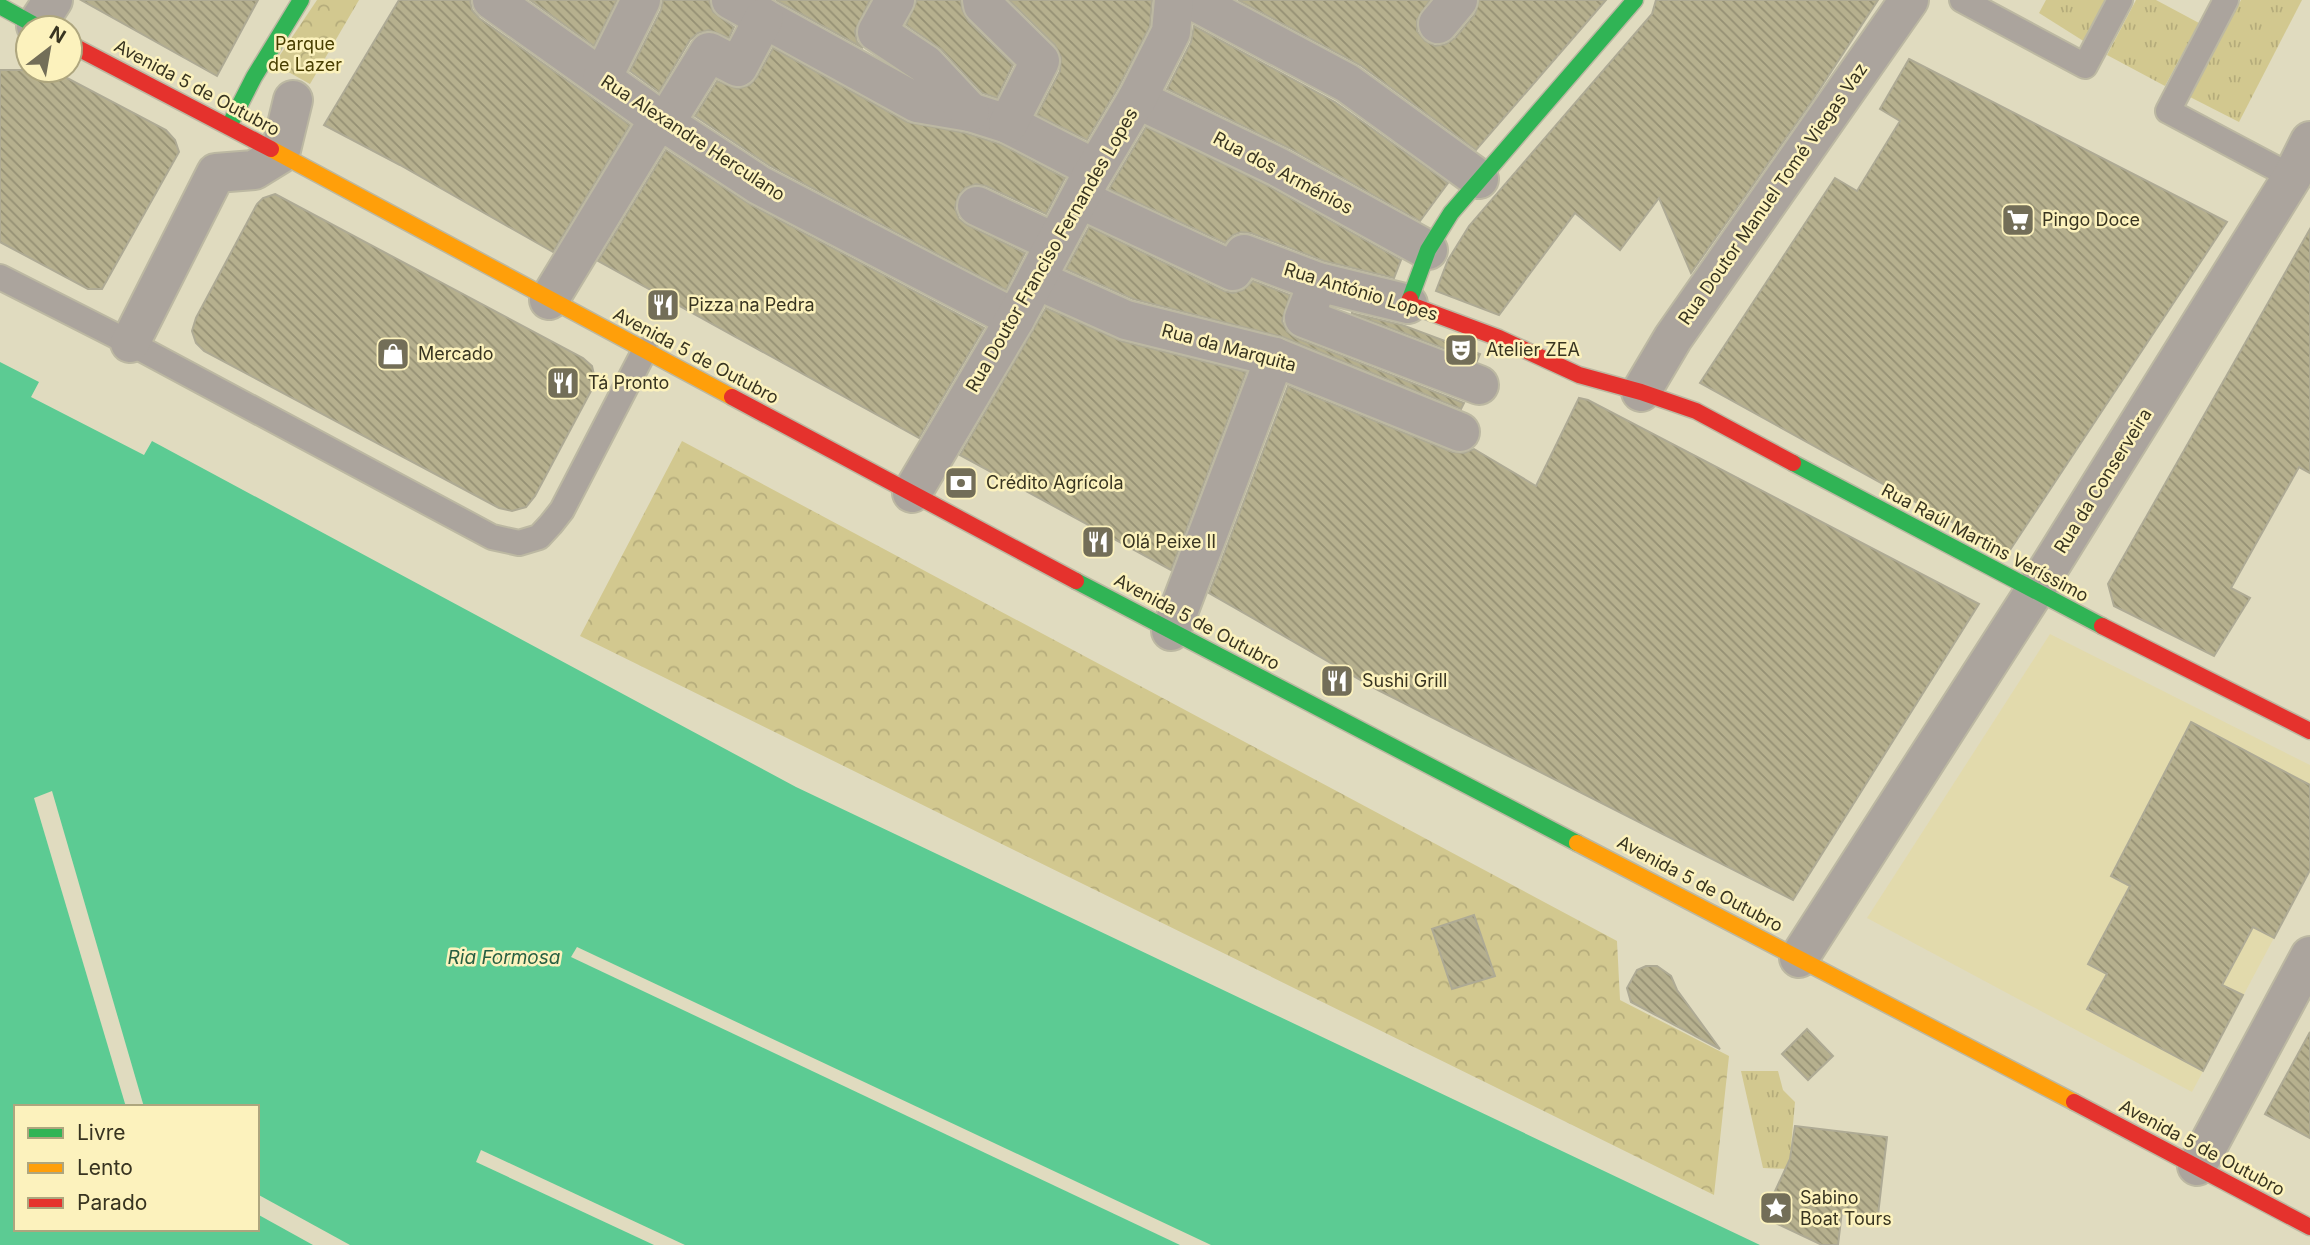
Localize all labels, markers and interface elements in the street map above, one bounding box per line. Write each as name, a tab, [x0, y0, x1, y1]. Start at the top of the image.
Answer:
north arrow	[14, 14, 84, 84]
text: N	[45, 21, 70, 48]
park label: Parque de Lazer	[268, 33, 342, 75]
street label: Avenida 5 de Outubro	[111, 35, 284, 140]
street label: Rua Doutor Manuel Tomé Viegas Vaz	[1674, 59, 1871, 329]
street label: Rua Alexandre Herculano	[597, 70, 789, 205]
street label: Rua Doutor Franciso Fernandes Lopes	[961, 104, 1142, 396]
street label: Rua dos Arménios	[1210, 127, 1357, 218]
supermarket icon: Pingo Doce	[1999, 201, 2037, 239]
place label: Pingo Doce	[2042, 209, 2140, 230]
street label: Rua António Lopes	[1282, 258, 1441, 325]
restaurant icon: Pizza na Pedra	[644, 286, 682, 324]
place label: Pizza na Pedra	[688, 294, 815, 315]
street label: Avenida 5 de Outubro	[610, 303, 783, 408]
street label: Rua da Marquita	[1159, 319, 1299, 376]
theatre icon: Atelier ZEA	[1442, 331, 1480, 369]
shop icon: Mercado	[374, 335, 412, 373]
place label: Atelier ZEA	[1486, 339, 1580, 360]
place label: Mercado	[418, 343, 494, 364]
restaurant icon: Tá Pronto	[544, 364, 582, 402]
place label: Tá Pronto	[588, 372, 669, 393]
street label: Rua da Conserveira	[2049, 404, 2156, 557]
bank icon: Crédito Agrícola	[942, 464, 980, 502]
place label: Crédito Agrícola	[986, 472, 1124, 493]
street label: Rua Raúl Martins Veríssimo	[1878, 479, 2092, 606]
restaurant icon: Olá Peixe II	[1079, 523, 1117, 561]
place label: Olá Peixe II	[1122, 531, 1216, 552]
street label: Avenida 5 de Outubro	[1111, 569, 1284, 674]
restaurant icon: Sushi Grill	[1318, 662, 1356, 700]
place label: Sushi Grill	[1362, 670, 1447, 691]
street label: Avenida 5 de Outubro	[1614, 831, 1787, 936]
water label: Ria Formosa	[448, 946, 561, 969]
street label: Avenida 5 de Outubro	[2116, 1095, 2289, 1200]
legend	[14, 1105, 259, 1231]
text: Livre	[77, 1120, 126, 1145]
text: Lento	[77, 1155, 133, 1180]
place label: Sabino Boat Tours	[1800, 1187, 1892, 1229]
place icon: Sabino Boat Tours	[1757, 1189, 1795, 1227]
text: Parado	[77, 1190, 147, 1215]

